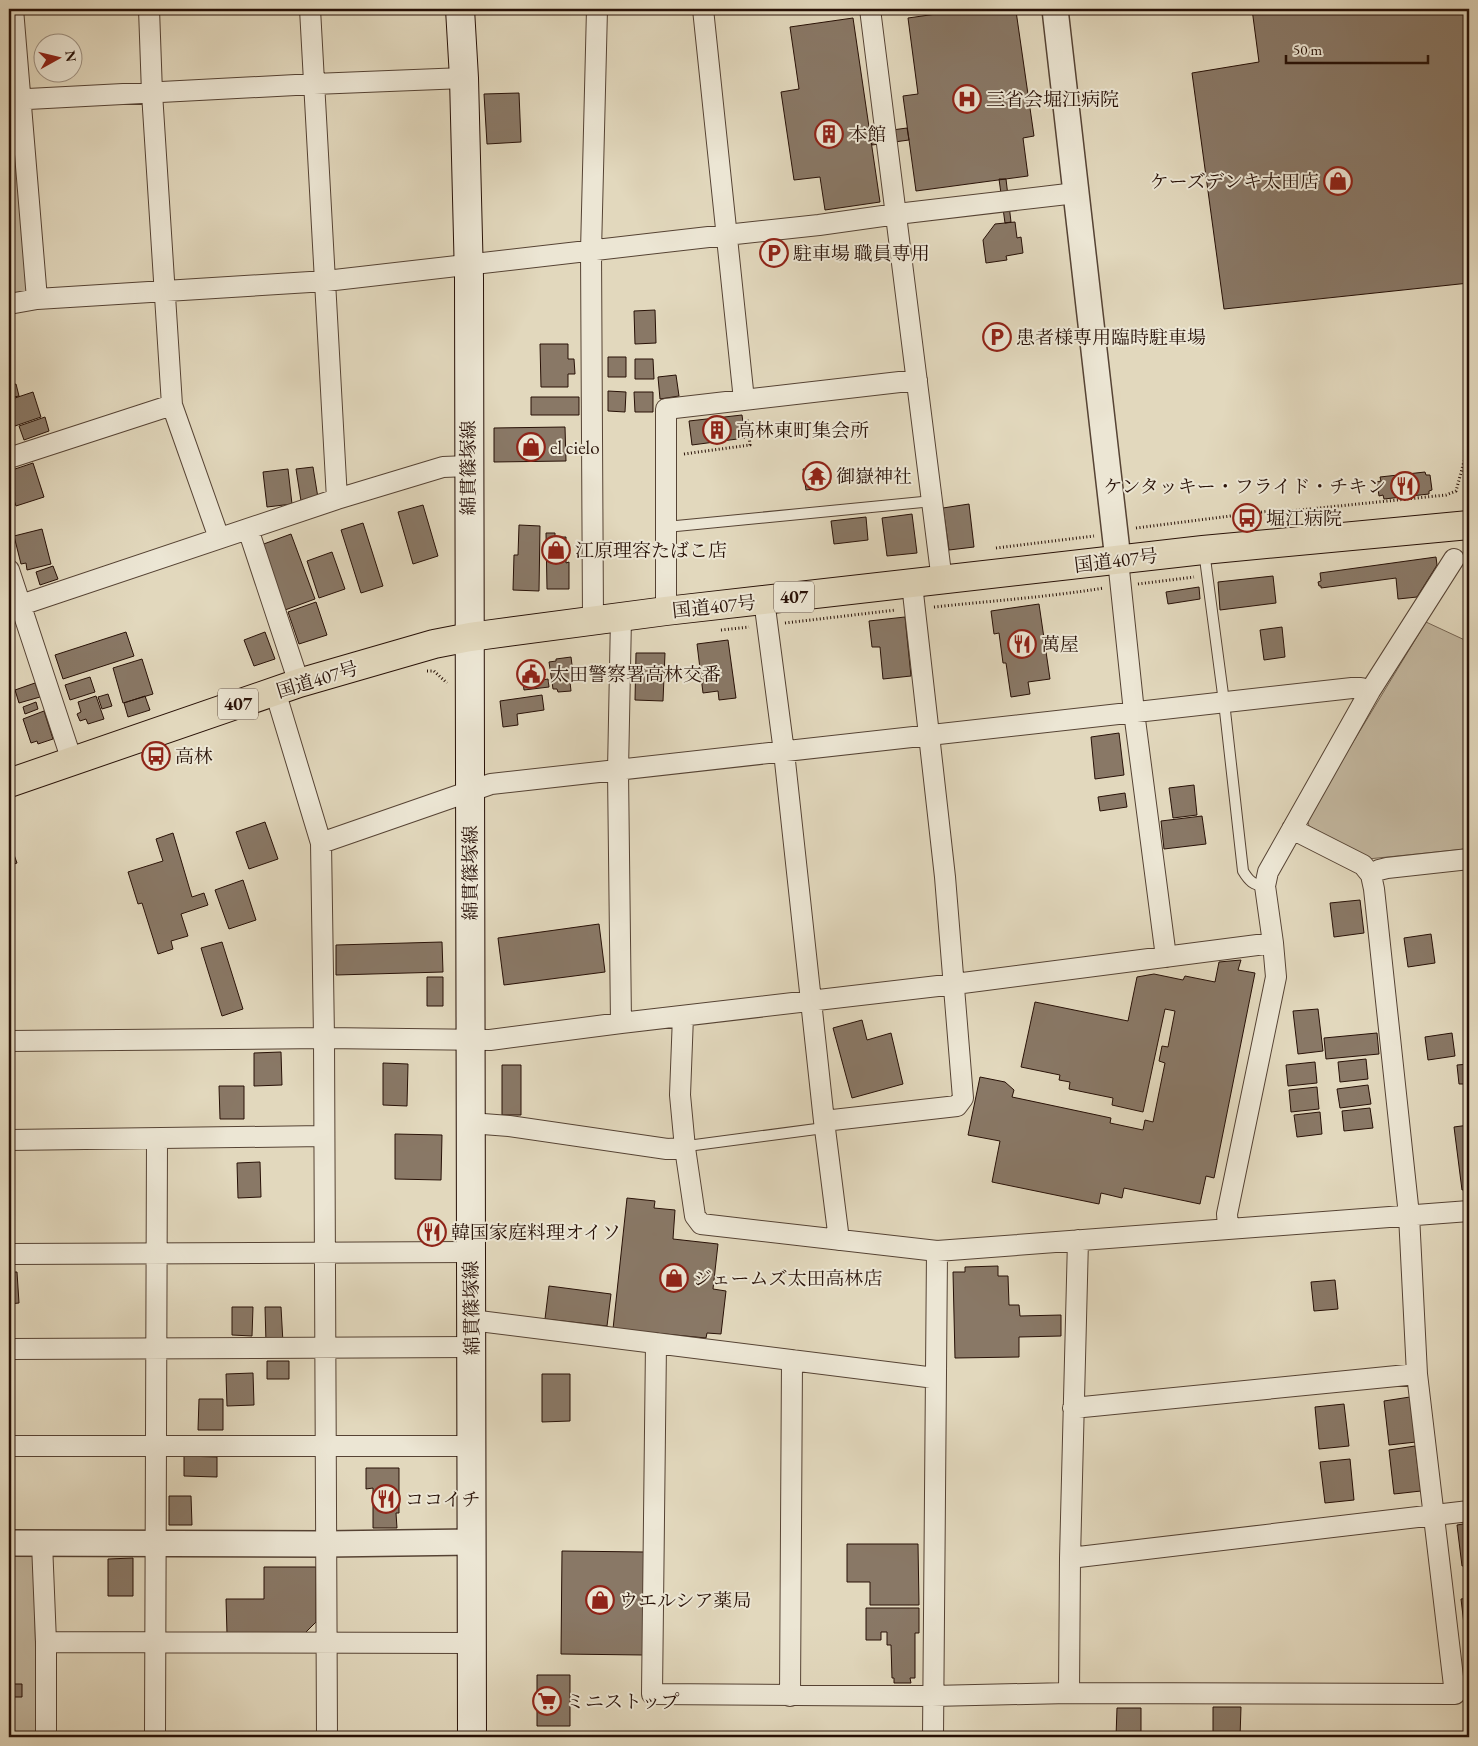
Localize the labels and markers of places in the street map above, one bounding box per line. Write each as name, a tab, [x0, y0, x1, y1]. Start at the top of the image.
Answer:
hospital icon: 三省会堀江病院	[952, 84, 982, 114]
place label: 三省会堀江病院	[986, 87, 1119, 112]
building icon: 本館	[814, 119, 844, 149]
place label: 本館	[848, 122, 886, 147]
shop icon: ケーズデンキ太田店	[1323, 166, 1353, 196]
place label: ケーズデンキ太田店	[1150, 169, 1319, 194]
parking icon: 駐車場 職員専用	[759, 238, 789, 268]
place label: 駐車場 職員専用	[793, 241, 930, 266]
parking icon: 患者様専用臨時駐車場	[982, 322, 1012, 352]
place label: 患者様専用臨時駐車場	[1016, 325, 1206, 350]
building icon: 高林東町集会所	[702, 415, 732, 445]
place label: 高林東町集会所	[736, 418, 869, 443]
shop icon: el cielo	[516, 432, 546, 462]
place label: el cielo	[550, 435, 600, 460]
temple icon: 御嶽神社	[802, 461, 832, 491]
place label: 御嶽神社	[836, 464, 912, 489]
restaurant icon: ケンタッキー・フライド・チキン	[1390, 471, 1420, 501]
place label: ケンタッキー・フライド・チキン	[1103, 474, 1386, 499]
bus stop icon: 堀江病院	[1232, 503, 1262, 533]
place label: 堀江病院	[1266, 506, 1342, 531]
shop icon: 江原理容たばこ店	[541, 535, 571, 565]
place label: 江原理容たばこ店	[575, 538, 727, 563]
restaurant icon: 萬屋	[1007, 629, 1037, 659]
place label: 萬屋	[1041, 632, 1079, 657]
public building icon: 太田警察署高林交番	[516, 659, 546, 689]
place label: 太田警察署高林交番	[550, 662, 721, 687]
bus stop icon: 高林	[141, 741, 171, 771]
place label: 高林	[175, 744, 213, 769]
restaurant icon: 韓国家庭料理オイソ	[417, 1217, 447, 1247]
place label: 韓国家庭料理オイソ	[451, 1220, 621, 1245]
shop icon: ジェームズ太田高林店	[659, 1263, 689, 1293]
place label: ジェームズ太田高林店	[693, 1266, 883, 1291]
restaurant icon: ココイチ	[371, 1484, 401, 1514]
place label: ココイチ	[405, 1487, 480, 1512]
shop icon: ウエルシア薬局	[585, 1585, 615, 1615]
place label: ウエルシア薬局	[619, 1588, 752, 1613]
supermarket icon: ミニストップ	[532, 1686, 562, 1716]
place label: ミニストップ	[566, 1689, 679, 1714]

